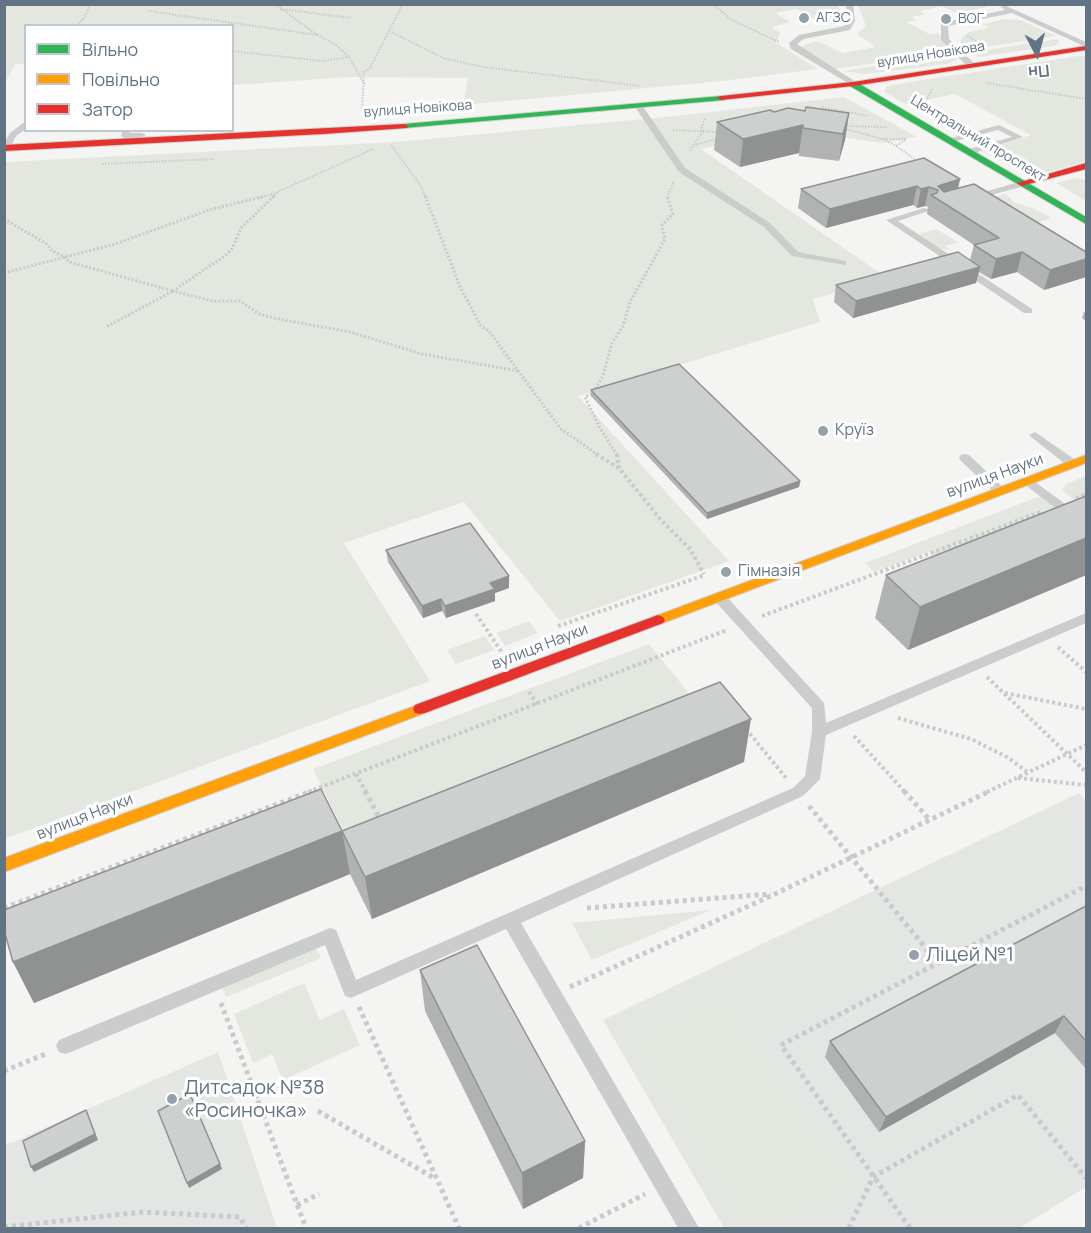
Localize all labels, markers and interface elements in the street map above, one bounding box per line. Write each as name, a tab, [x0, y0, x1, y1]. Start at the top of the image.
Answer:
place label: АГЗС	[816, 10, 851, 26]
marker: АГЗС	[797, 11, 811, 25]
place label: ВОГ	[958, 11, 984, 27]
marker: ВОГ	[939, 12, 953, 26]
legend	[24, 24, 234, 132]
north arrow	[1007, 24, 1067, 84]
text: Вільно	[82, 37, 138, 61]
street label: вулиця Новікова	[876, 38, 986, 72]
text: Пн	[1027, 60, 1051, 84]
text: Повільно	[82, 67, 160, 91]
street label: Центральний проспект	[907, 92, 1049, 186]
text: Затор	[82, 97, 133, 121]
street label: вулиця Новікова	[363, 97, 473, 121]
place label: Круїз	[835, 421, 874, 441]
marker: Круїз	[816, 424, 830, 438]
street label: вулиця Науки	[944, 450, 1046, 502]
place label: Гімназія	[738, 562, 800, 582]
marker: Гімназія	[719, 565, 733, 579]
street label: вулиця Науки	[489, 620, 591, 674]
street label: вулиця Науки	[34, 790, 136, 844]
place label: Ліцей №1	[926, 943, 1014, 967]
marker: Ліцей №1	[907, 948, 921, 962]
place label: Дитсадок №38 «Росиночка»	[184, 1076, 325, 1123]
marker: Дитсадок №38 «Росиночка»	[165, 1092, 179, 1106]

